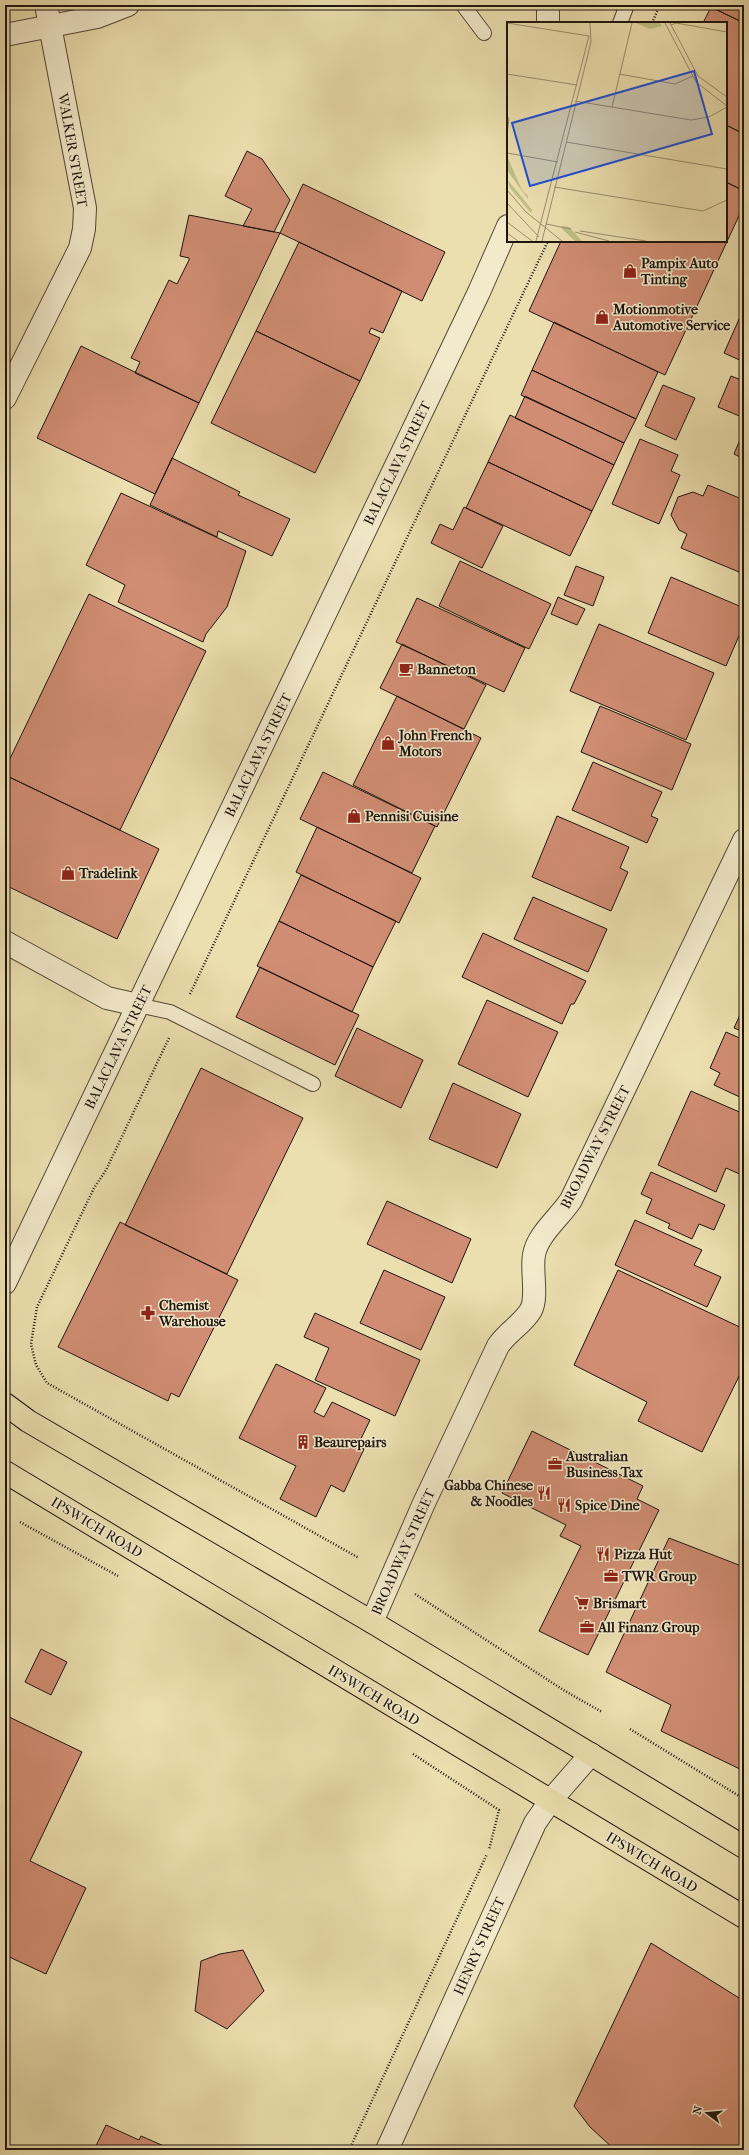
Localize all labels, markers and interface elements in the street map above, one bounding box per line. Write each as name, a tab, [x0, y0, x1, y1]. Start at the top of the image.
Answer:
inset map	[507, 22, 727, 242]
street label: WALKER STREET	[54, 91, 91, 209]
place label: Pampix Auto Tinting	[640, 255, 718, 288]
shop icon: Pampix Auto Tinting	[622, 263, 638, 279]
place label: Motionmotive Automotive Service	[612, 301, 730, 334]
shop icon: Motionmotive Automotive Service	[594, 309, 610, 325]
street label: BALACLAVA STREET	[360, 398, 435, 528]
cafe icon: Banneton	[398, 661, 414, 677]
place label: Banneton	[417, 661, 477, 678]
street label: BALACLAVA STREET	[221, 690, 296, 820]
place label: John French Motors	[397, 727, 473, 760]
shop icon: John French Motors	[380, 735, 396, 751]
shop icon: Pennisi Cuisine	[346, 808, 362, 824]
place label: Pennisi Cuisine	[365, 808, 459, 825]
shop icon: Tradelink	[60, 865, 76, 881]
place label: Tradelink	[78, 865, 139, 882]
street label: BALACLAVA STREET	[81, 982, 156, 1112]
street label: BROADWAY STREET	[557, 1082, 634, 1212]
place label: Chemist Warehouse	[158, 1297, 226, 1330]
pharmacy icon: Chemist Warehouse	[140, 1305, 156, 1321]
building icon: Beaurepairs	[295, 1434, 311, 1450]
place label: Beaurepairs	[314, 1434, 387, 1451]
place label: Australian Business Tax	[565, 1448, 643, 1481]
office icon: Australian Business Tax	[547, 1456, 563, 1472]
place label: Gabba Chinese & Noodles	[444, 1477, 534, 1510]
restaurant icon: Gabba Chinese & Noodles	[536, 1485, 552, 1501]
street label: BROADWAY STREET	[368, 1486, 439, 1618]
street label: IPSWICH ROAD	[48, 1493, 146, 1562]
restaurant icon: Spice Dine	[556, 1497, 572, 1513]
place label: Spice Dine	[575, 1497, 640, 1514]
restaurant icon: Pizza Hut	[595, 1546, 611, 1562]
place label: Pizza Hut	[614, 1546, 673, 1563]
office icon: TWR Group	[603, 1568, 619, 1584]
place label: TWR Group	[621, 1568, 697, 1585]
supermarket icon: Brismart	[574, 1595, 590, 1611]
place label: Brismart	[593, 1595, 648, 1612]
office icon: All Finanz Group	[579, 1619, 595, 1635]
place label: All Finanz Group	[597, 1619, 700, 1636]
street label: IPSWICH ROAD	[325, 1661, 423, 1730]
street label: IPSWICH ROAD	[603, 1828, 701, 1897]
street label: HENRY STREET	[450, 1894, 509, 1998]
north arrow	[687, 2093, 727, 2133]
text: N	[690, 2104, 705, 2116]

